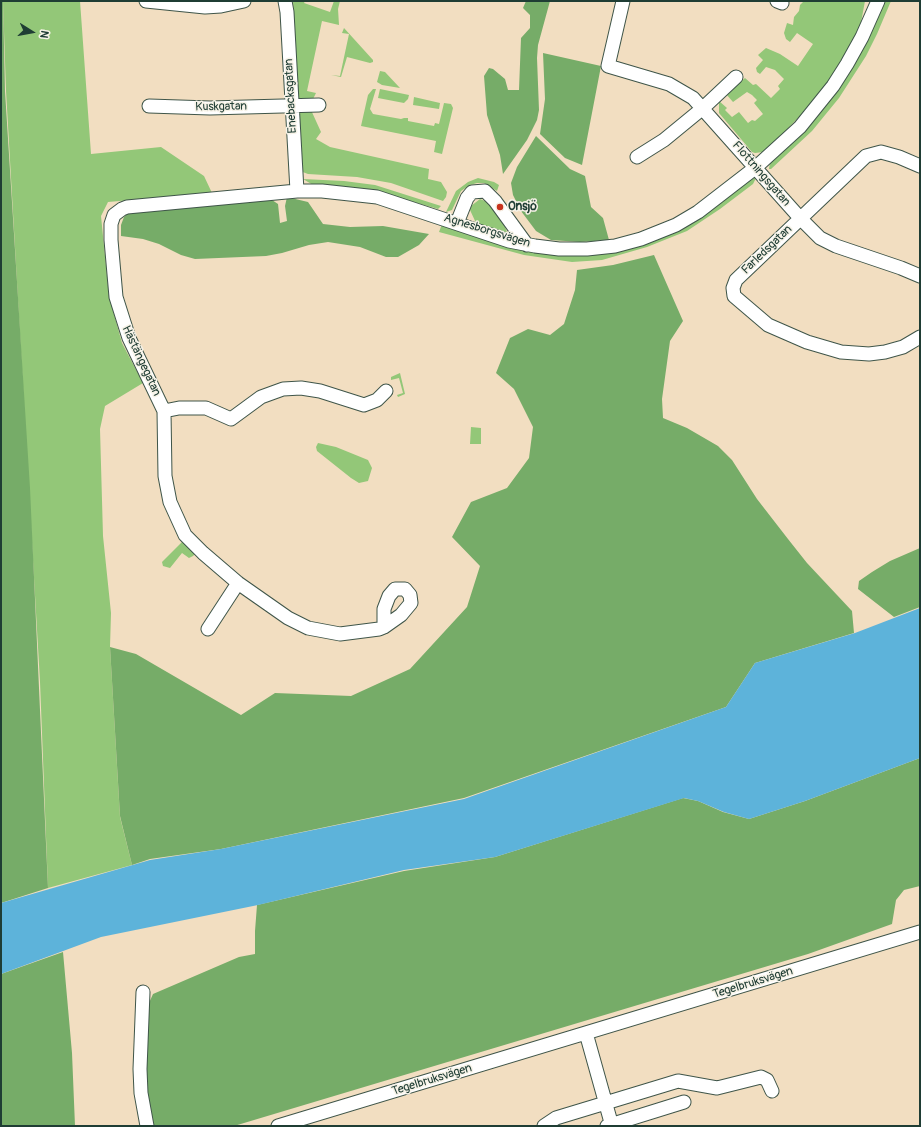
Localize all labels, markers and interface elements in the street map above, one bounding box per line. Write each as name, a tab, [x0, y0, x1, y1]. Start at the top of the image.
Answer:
north arrow	[12, 12, 52, 52]
text: N	[37, 29, 51, 39]
street label: Enebacksgatan	[282, 58, 300, 134]
street label: Kuskgatan	[195, 99, 247, 115]
street label: Flottningsgatan	[729, 139, 793, 209]
place label: Onsjö	[508, 200, 537, 214]
marker: Onsjö	[495, 202, 505, 212]
street label: Agnesborgsvägen	[442, 211, 532, 251]
street label: Farledsgatan	[739, 222, 795, 278]
street label: Hästängegatan	[118, 323, 164, 399]
street label: Tegelbruksvägen	[711, 964, 795, 1002]
street label: Tegelbruksvägen	[390, 1061, 474, 1099]

